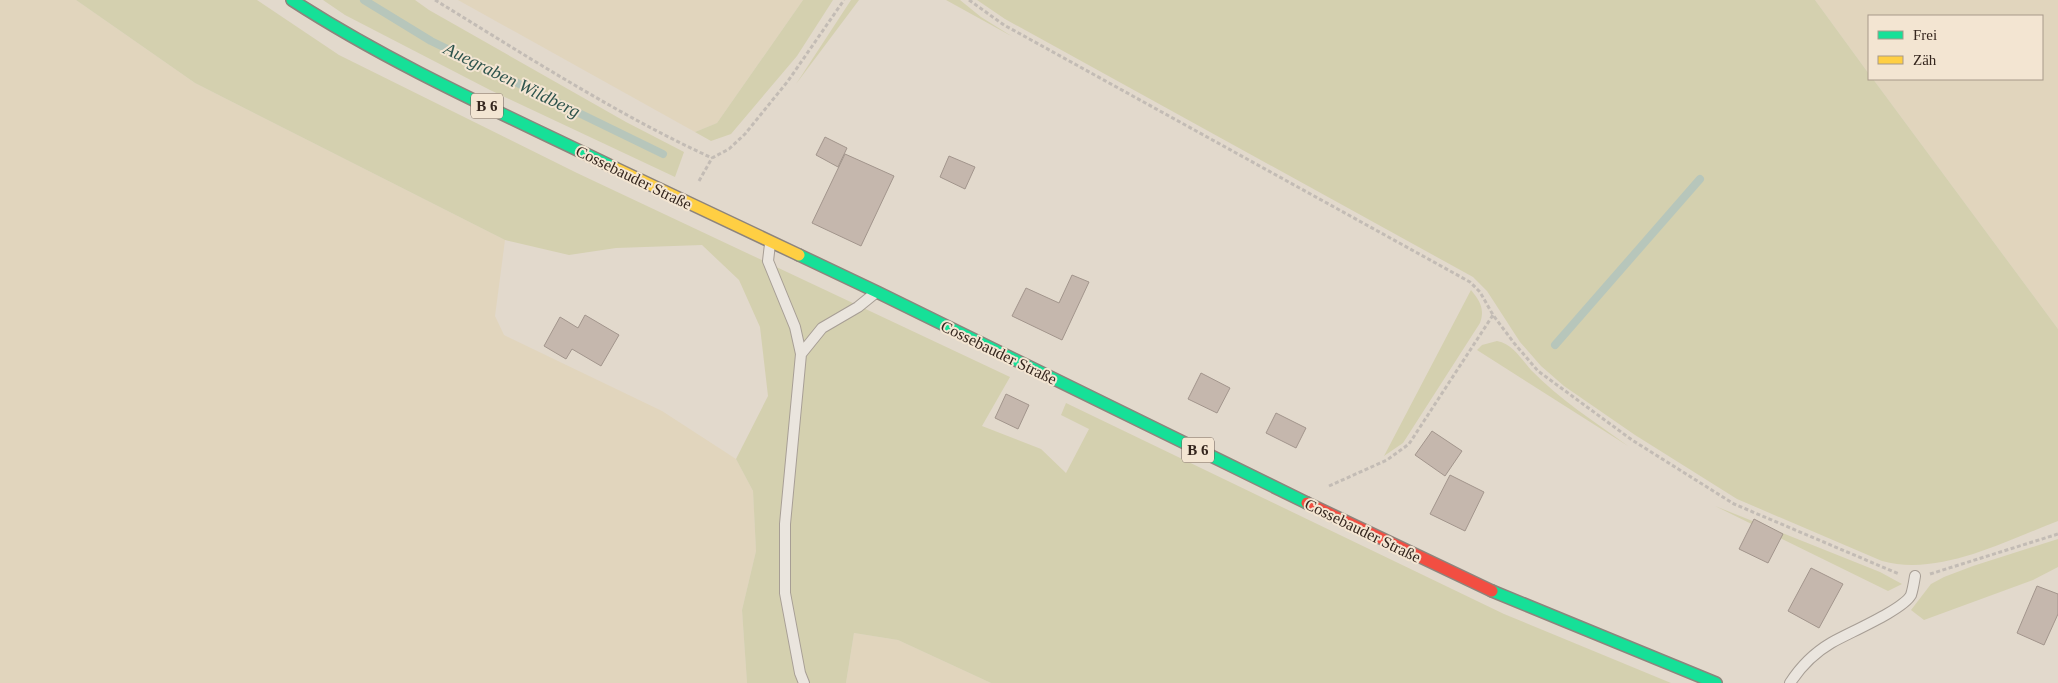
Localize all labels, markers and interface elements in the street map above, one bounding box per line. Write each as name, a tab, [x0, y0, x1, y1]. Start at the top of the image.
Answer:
legend	[1868, 15, 2043, 80]
text: Frei	[1913, 27, 1937, 43]
water label: Auegraben Wildberg	[440, 38, 583, 122]
text: Zäh	[1913, 52, 1937, 68]
road number: B 6	[471, 94, 503, 118]
street label: Cossebauder Straße	[573, 142, 694, 213]
street label: Cossebauder Straße	[938, 317, 1059, 388]
road number: B 6	[1182, 438, 1214, 462]
street label: Cossebauder Straße	[1302, 495, 1423, 566]

